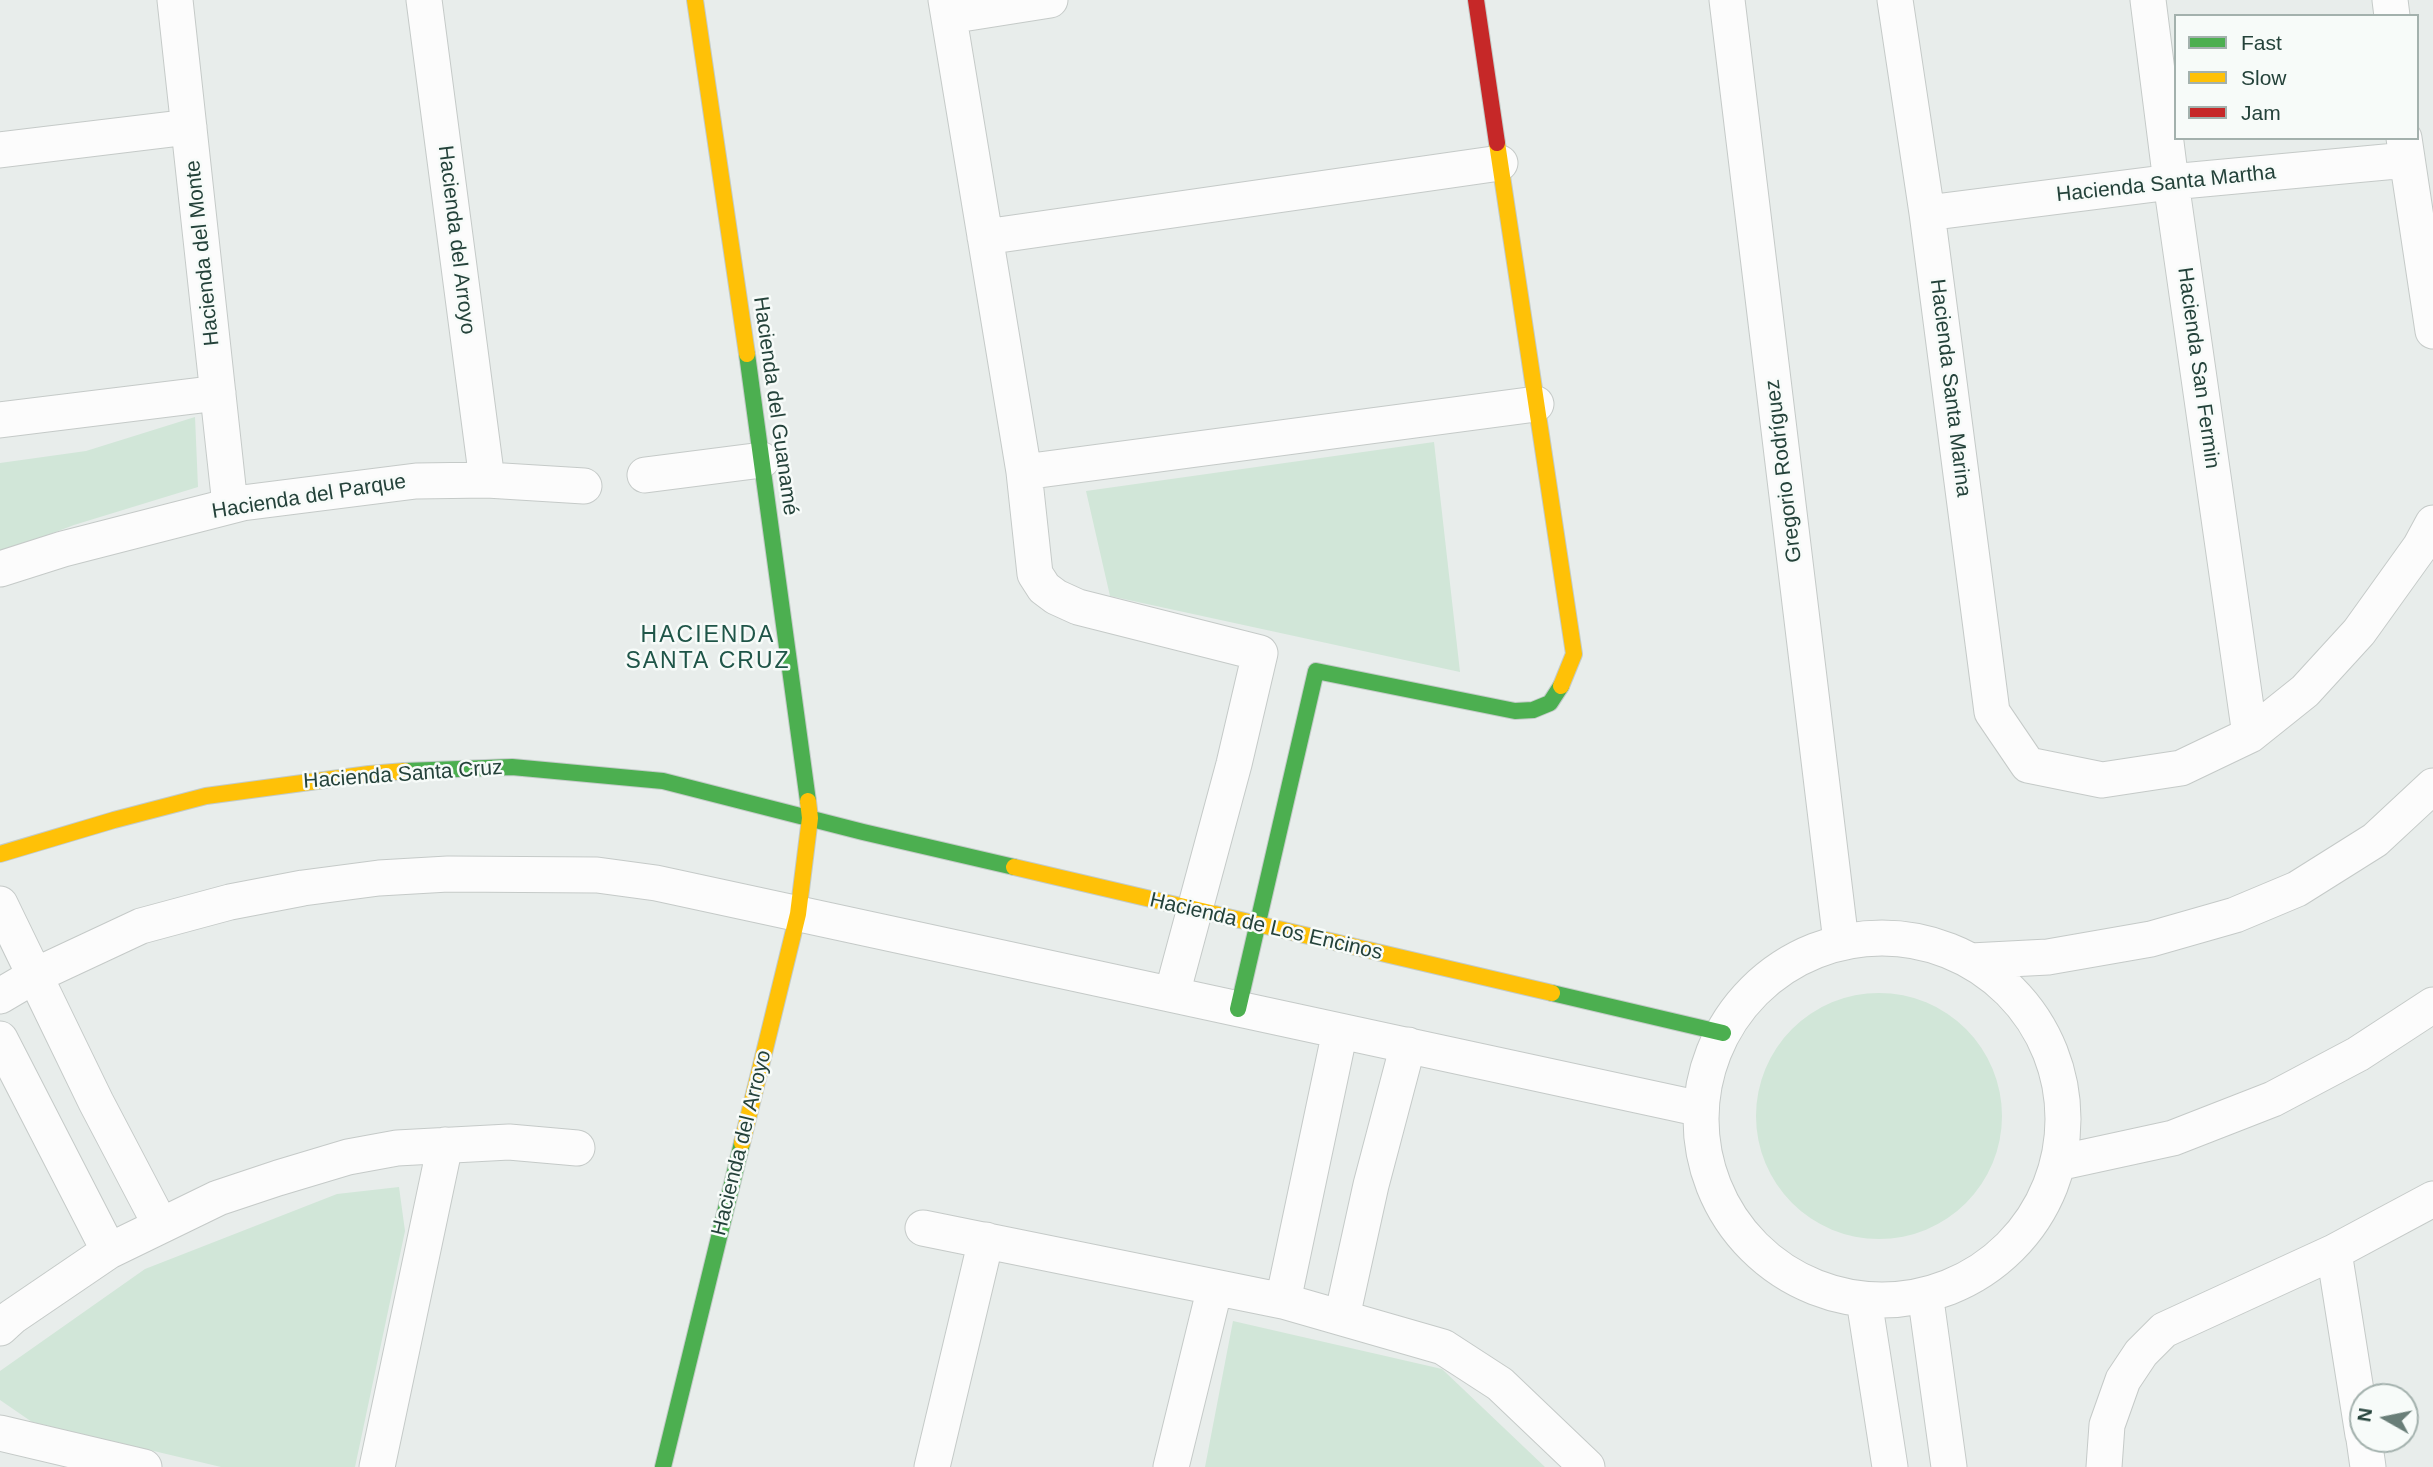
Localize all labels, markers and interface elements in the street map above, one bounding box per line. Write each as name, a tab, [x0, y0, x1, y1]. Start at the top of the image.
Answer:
legend	[2174, 14, 2419, 140]
text: Fast	[2241, 31, 2282, 54]
text: Slow	[2241, 66, 2287, 89]
text: Jam	[2241, 101, 2281, 124]
street label: Hacienda del Arroyo	[432, 144, 480, 336]
street label: Hacienda del Monte	[181, 159, 225, 347]
street label: Hacienda Santa Martha	[2055, 160, 2277, 208]
street label: Hacienda San Fermin	[2171, 266, 2225, 470]
street label: Hacienda Santa Marina	[1924, 278, 1976, 498]
street label: Hacienda del Guanamé	[747, 295, 803, 517]
street label: Gregorio Rodríguez	[1760, 378, 1808, 564]
street label: Hacienda del Parque	[210, 469, 408, 525]
district label: HACIENDA SANTA CRUZ	[627, 622, 789, 676]
street label: Hacienda Santa Cruz	[303, 755, 503, 795]
street label: Hacienda de Los Encinos	[1147, 888, 1385, 966]
street label: Hacienda del Arroyo	[707, 1048, 777, 1238]
north arrow	[2349, 1383, 2419, 1453]
text: N	[2353, 1407, 2376, 1423]

